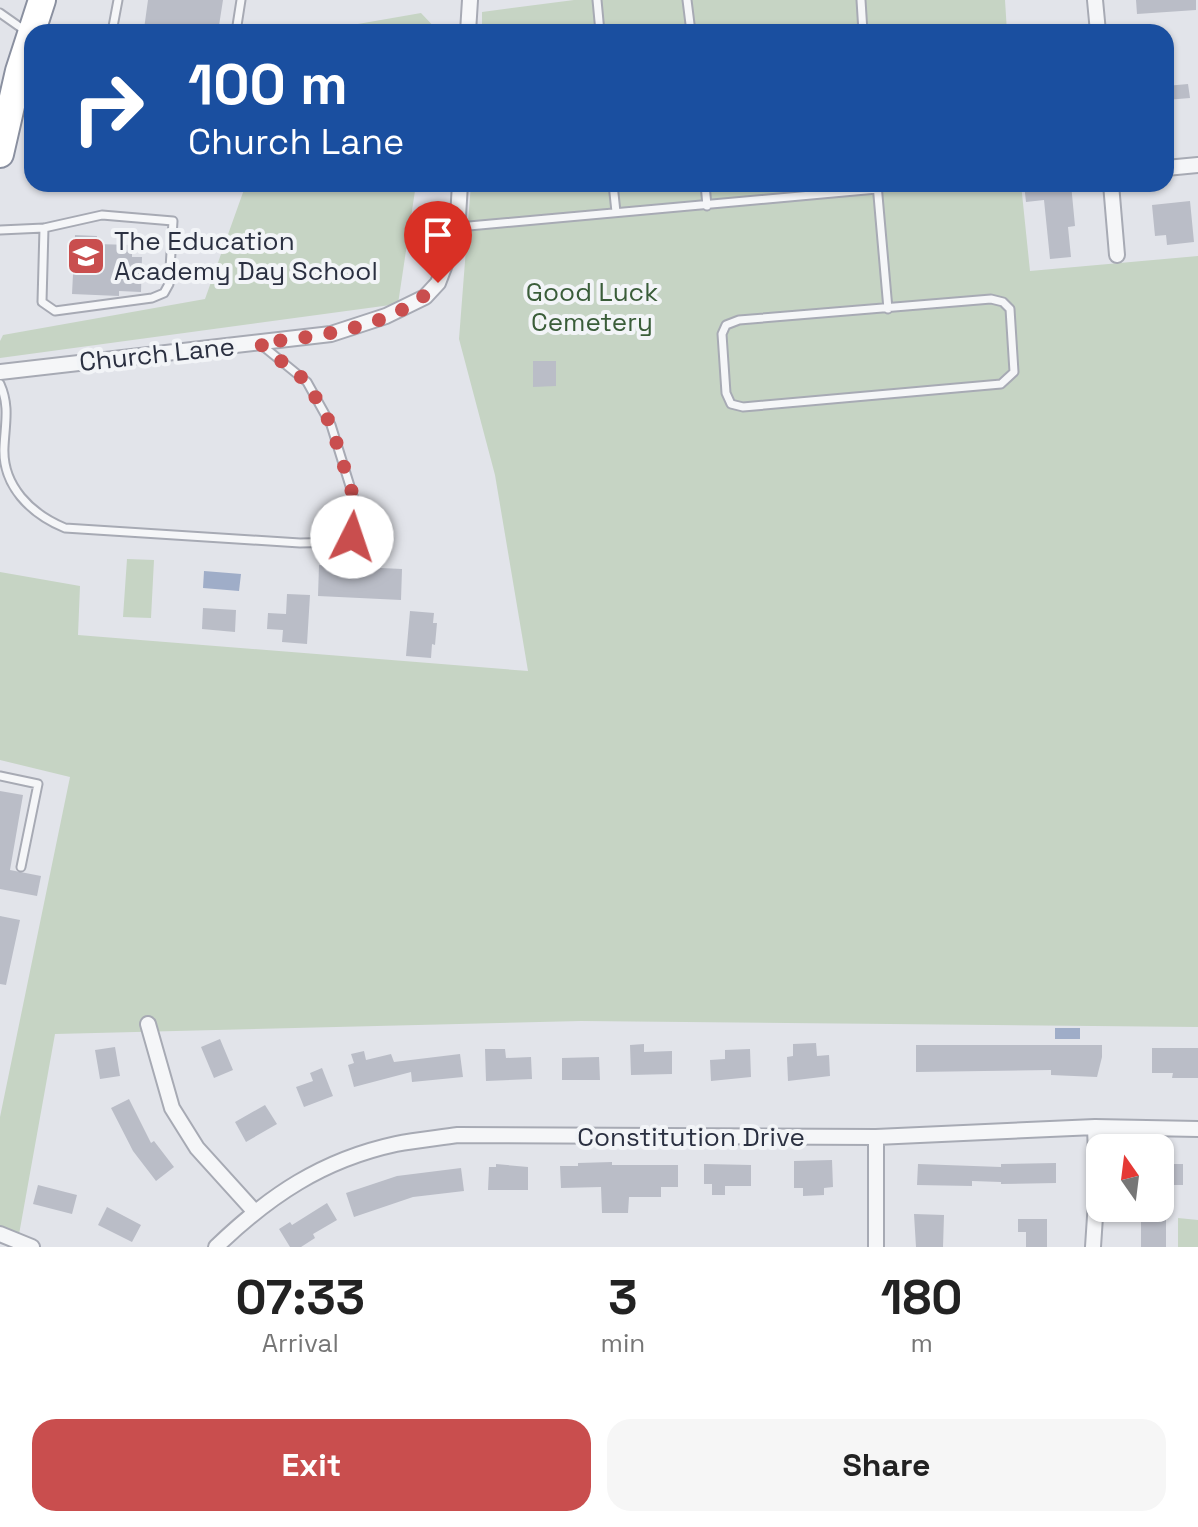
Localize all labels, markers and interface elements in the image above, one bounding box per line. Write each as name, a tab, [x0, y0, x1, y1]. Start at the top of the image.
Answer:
text: 100 m	[188, 49, 348, 120]
icon: right	[56, 56, 160, 160]
text: Church Lane	[188, 119, 404, 165]
pin	[404, 201, 472, 283]
icon: arrive	[416, 213, 460, 257]
place label: The Education Academy Day School	[114, 224, 378, 288]
school or university icon: The Education Academy Day School	[65, 235, 107, 277]
park label: Good Luck Cemetery	[526, 275, 658, 339]
street label: Church Lane	[77, 329, 237, 379]
position arrow	[310, 495, 394, 579]
street label: Constitution Drive	[577, 1120, 805, 1154]
north arrow	[1086, 1134, 1174, 1222]
map controls	[1086, 1134, 1174, 1222]
text: 07:33	[236, 1267, 365, 1328]
text: 3	[608, 1267, 637, 1328]
text: 180	[881, 1267, 962, 1328]
text: Arrival	[262, 1326, 339, 1360]
text: min	[601, 1326, 645, 1360]
text: m	[910, 1326, 933, 1360]
button: Exit	[32, 1419, 591, 1511]
button: Share	[607, 1419, 1166, 1511]

